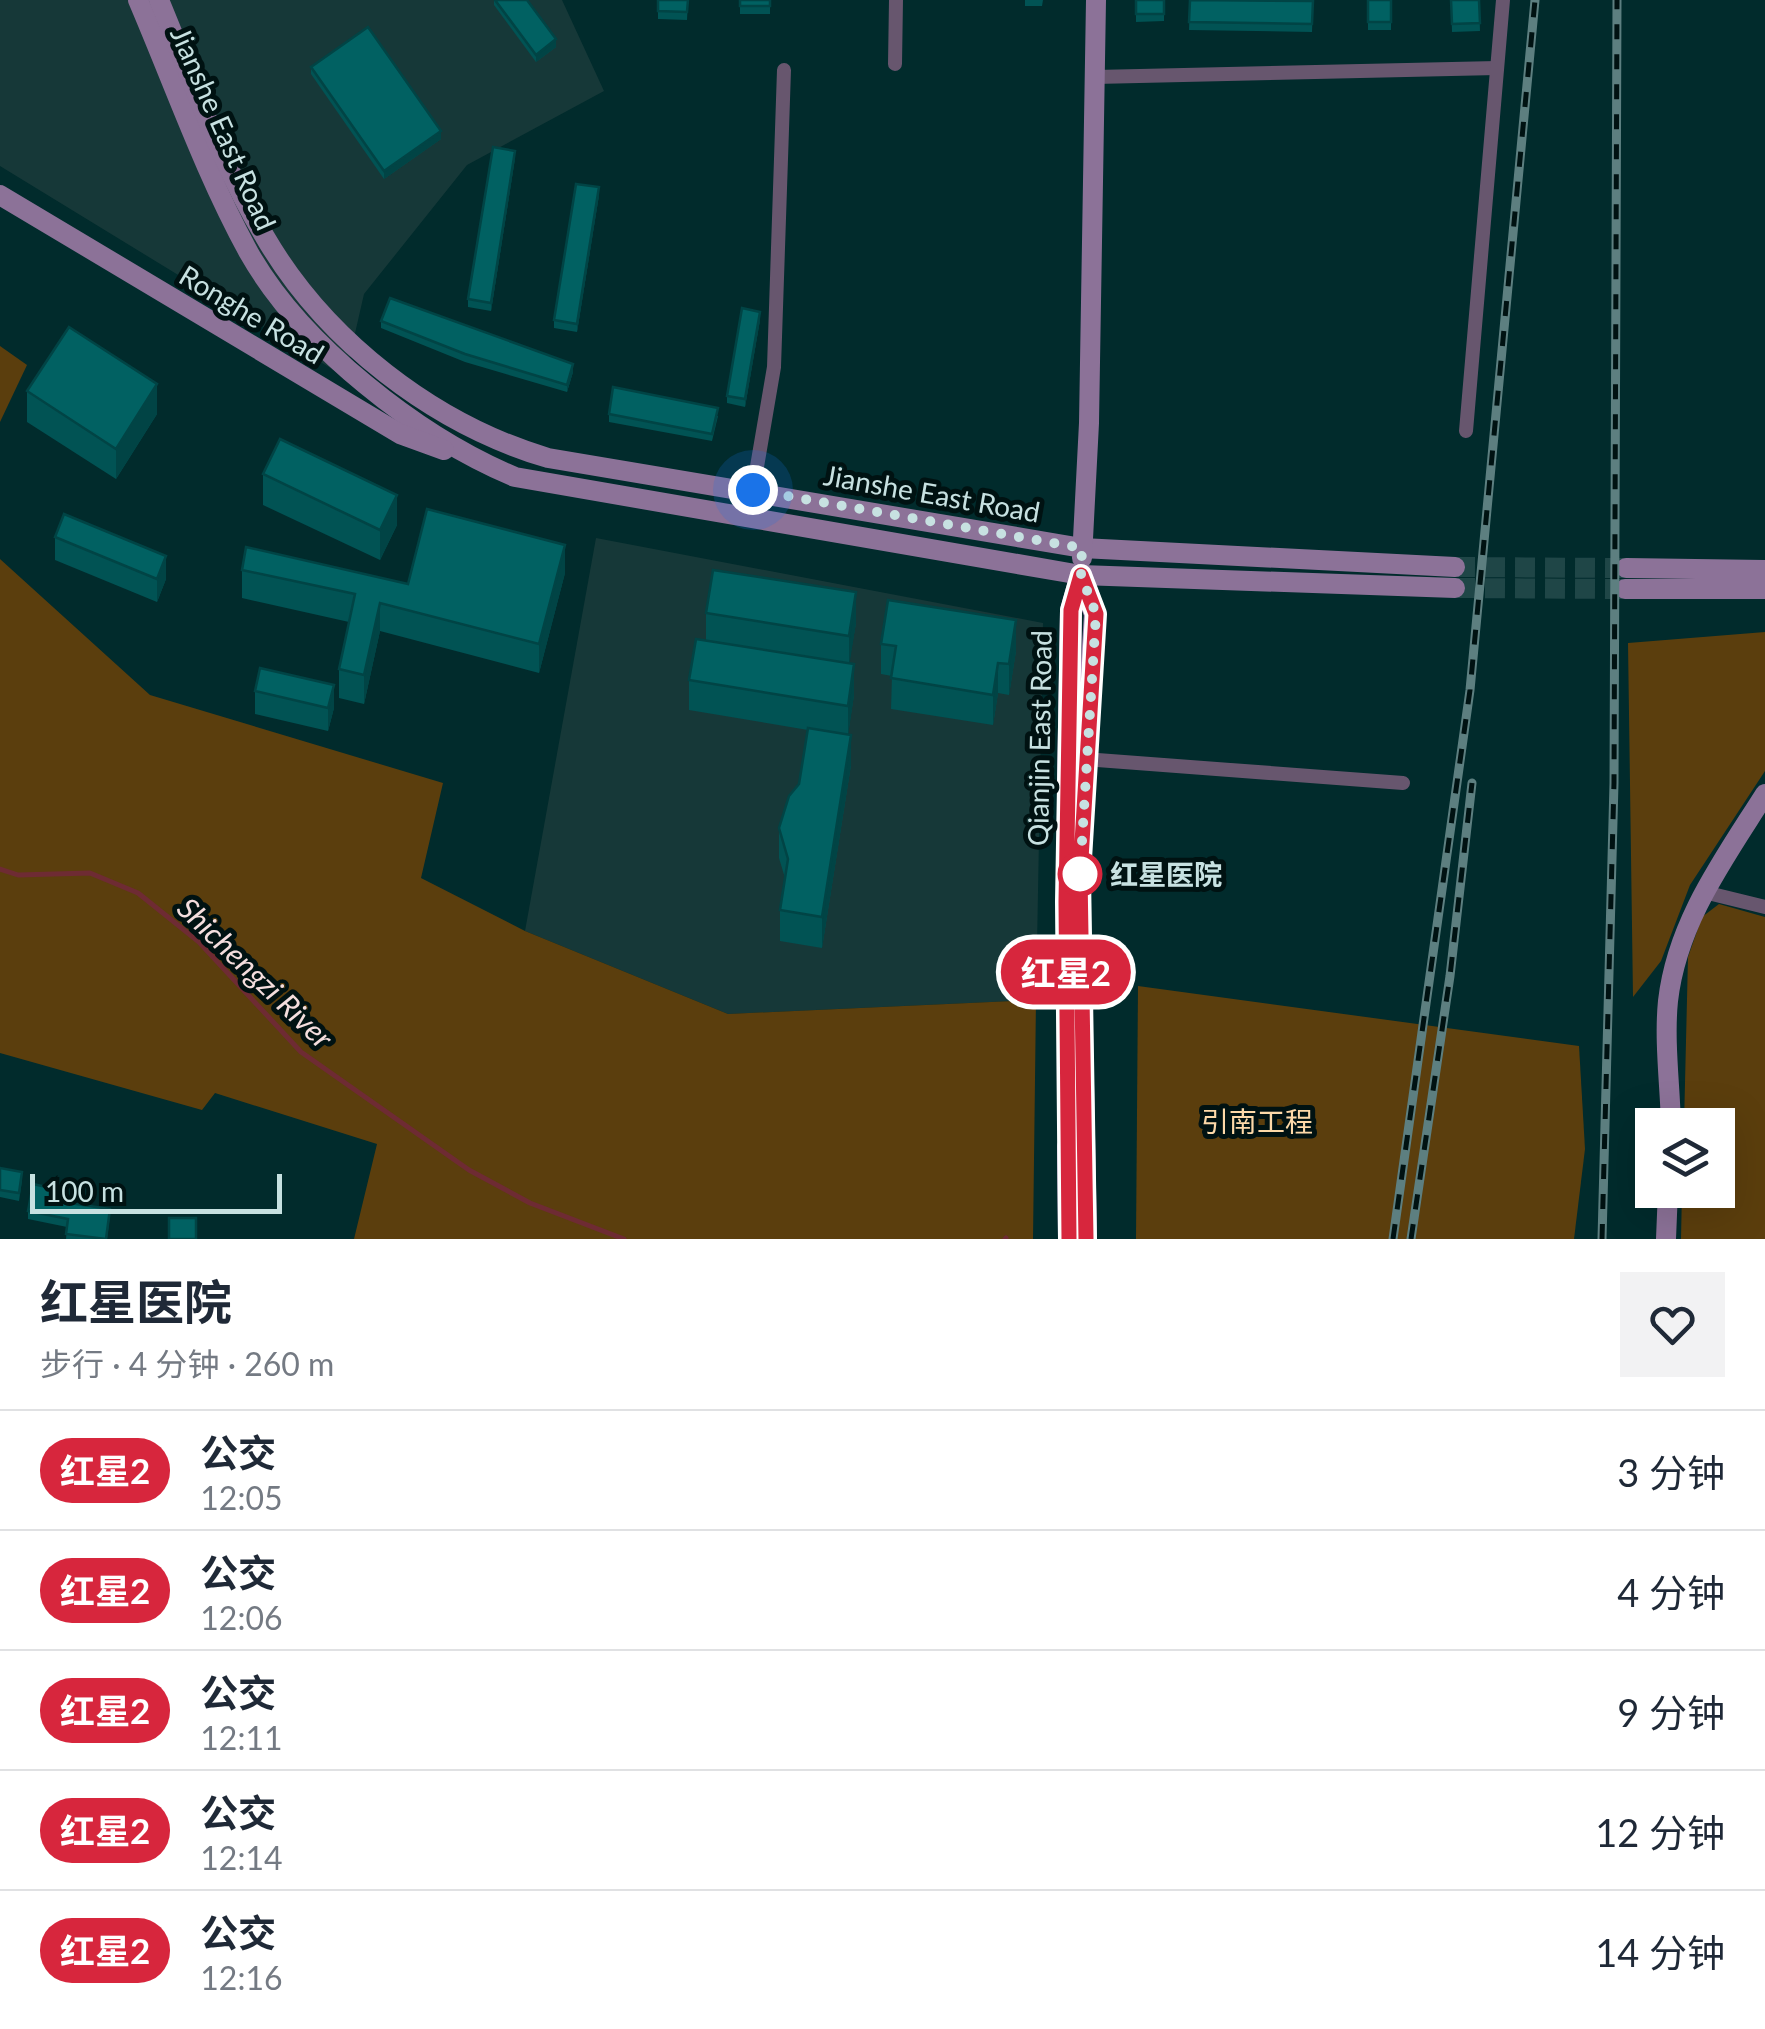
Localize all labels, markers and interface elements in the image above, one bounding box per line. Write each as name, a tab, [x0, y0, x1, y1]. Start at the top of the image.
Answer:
street label: Jianshe East Road	[164, 21, 284, 235]
street label: Ronghe Road	[174, 258, 330, 370]
street label: Jianshe East Road	[821, 457, 1043, 529]
your location	[728, 465, 778, 515]
street label: Qianjin East Road	[1020, 630, 1058, 846]
marker: 红星医院	[1059, 853, 1101, 895]
place label: 红星医院	[1110, 857, 1222, 891]
water label: Shichengzi River	[171, 889, 342, 1055]
line badge: 红星2	[1008, 940, 1124, 1004]
text: 红星2	[1021, 951, 1111, 993]
park label: 引南工程	[1201, 1104, 1313, 1138]
map controls	[1635, 1108, 1735, 1208]
button: layers	[1635, 1108, 1735, 1208]
scale bar	[30, 1169, 282, 1214]
text: 100 m	[45, 1174, 124, 1208]
button: heart	[1620, 1272, 1725, 1377]
text: 红星医院	[40, 1273, 232, 1330]
text: 步行 · 4 分钟 · 260 m	[40, 1344, 334, 1383]
text: 公交	[200, 1429, 276, 1475]
text: 红星2	[60, 1449, 150, 1491]
text: 3 分钟	[1617, 1449, 1725, 1495]
text: 12:05	[200, 1478, 283, 1517]
text: 公交	[200, 1549, 276, 1595]
text: 红星2	[60, 1569, 150, 1611]
text: 4 分钟	[1617, 1569, 1725, 1615]
text: 12:06	[200, 1598, 283, 1637]
text: 公交	[200, 1669, 276, 1715]
text: 红星2	[60, 1689, 150, 1731]
text: 9 分钟	[1617, 1689, 1725, 1735]
text: 12:11	[200, 1718, 283, 1757]
text: 公交	[200, 1789, 276, 1835]
text: 红星2	[60, 1809, 150, 1851]
text: 12 分钟	[1595, 1809, 1725, 1855]
text: 12:14	[200, 1838, 283, 1877]
text: 公交	[200, 1909, 276, 1955]
text: 红星2	[60, 1929, 150, 1971]
text: 14 分钟	[1595, 1929, 1725, 1975]
text: 12:16	[200, 1958, 283, 1997]

